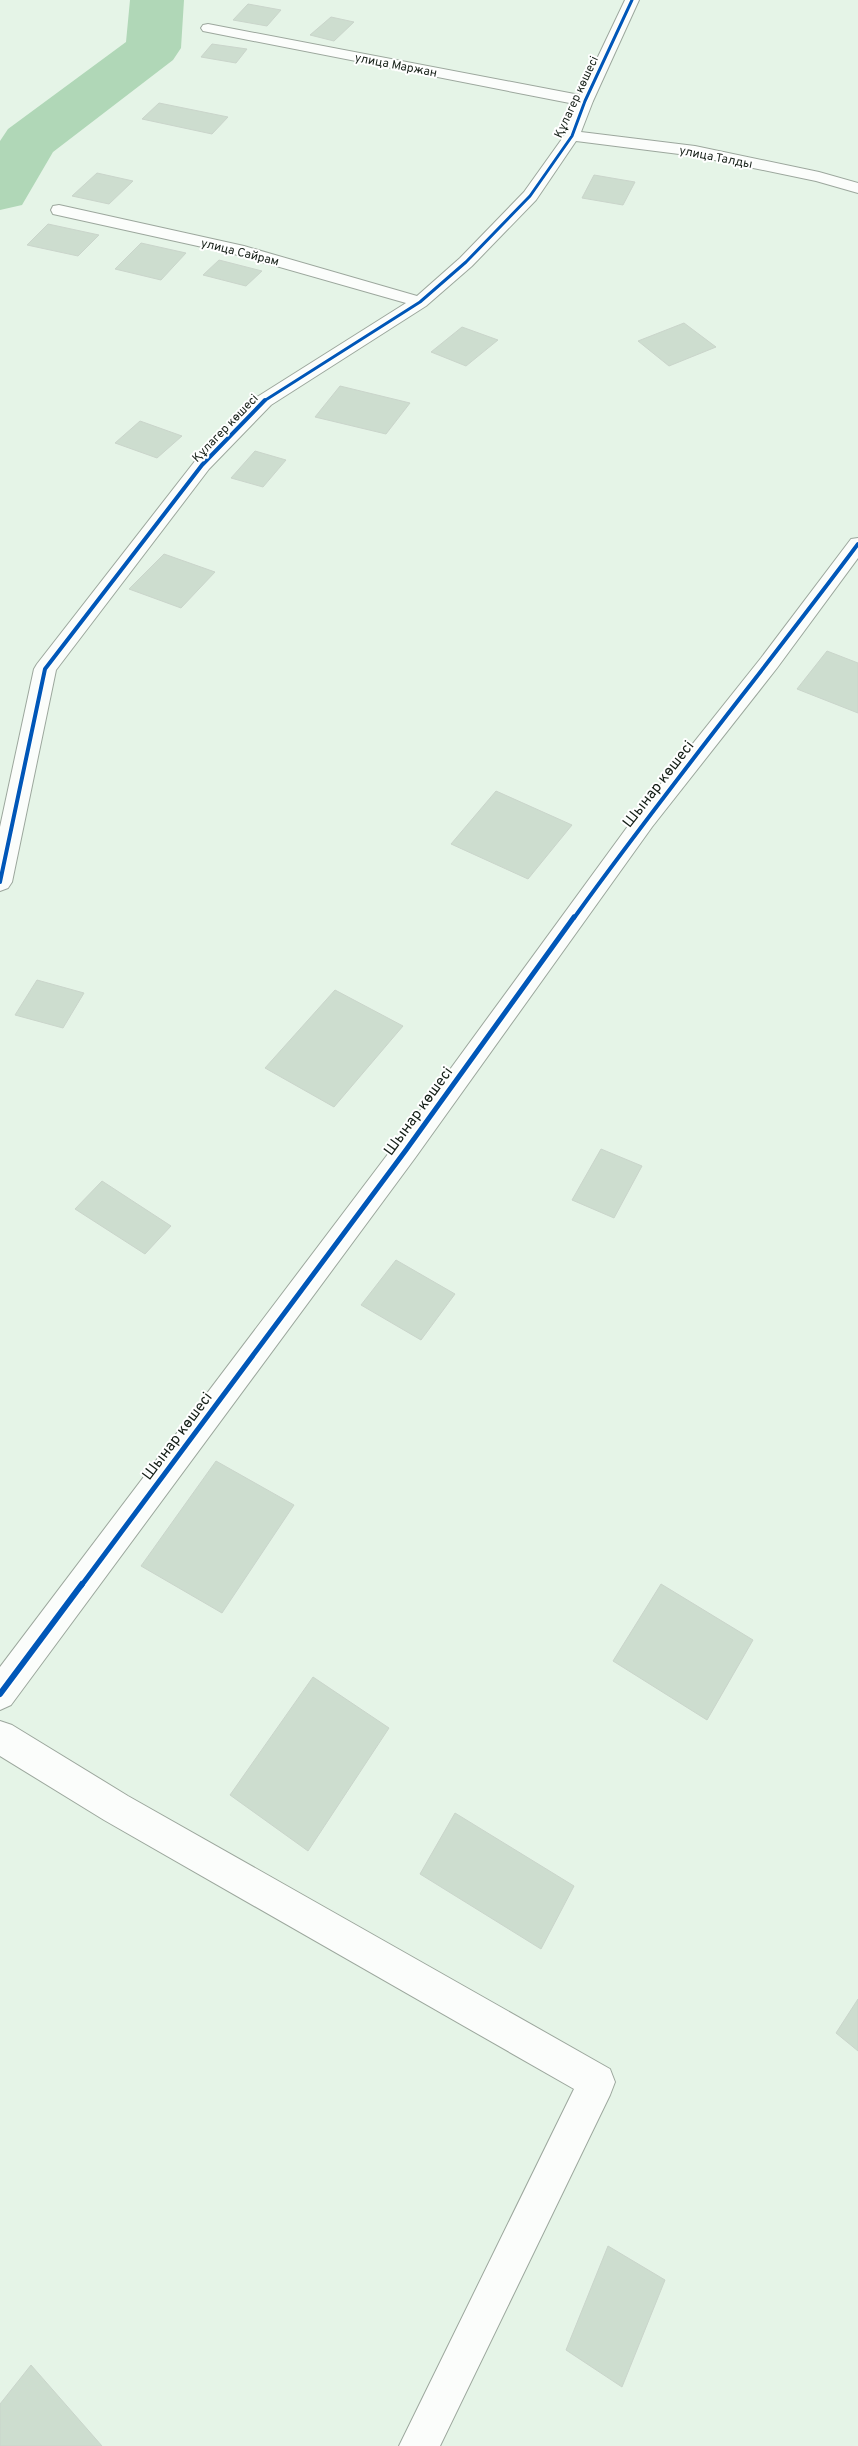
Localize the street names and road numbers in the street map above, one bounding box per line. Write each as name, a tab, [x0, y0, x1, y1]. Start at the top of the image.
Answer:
street label: улица Маржан	[353, 50, 438, 82]
street label: Құлагер көшесі	[551, 54, 603, 141]
street label: улица Талды	[678, 143, 754, 173]
street label: улица Сайрам	[199, 236, 281, 270]
street label: Құлагер көшесі	[189, 391, 262, 466]
street label: Шынар көшесі	[619, 738, 699, 832]
street label: Шынар көшесі	[381, 1064, 458, 1160]
street label: Шынар көшесі	[139, 1389, 217, 1485]

